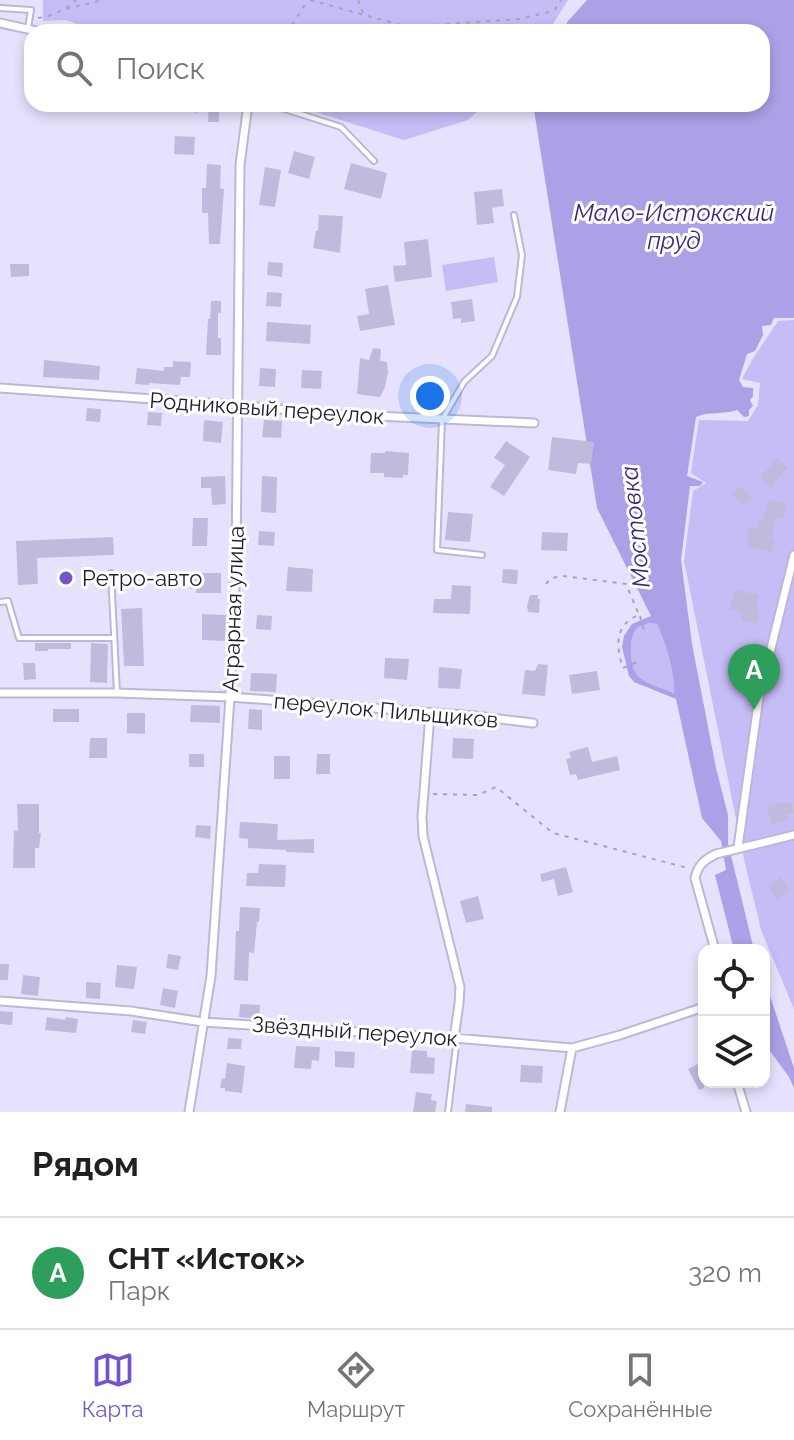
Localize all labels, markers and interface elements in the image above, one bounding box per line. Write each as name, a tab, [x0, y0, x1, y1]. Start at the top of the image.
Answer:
search box	[24, 24, 770, 112]
icon: search	[52, 46, 96, 90]
text: Поиск	[116, 51, 205, 86]
water label: Мало-Истокский пруд	[574, 198, 774, 255]
your location	[410, 376, 450, 416]
street label: Родниковый переулок	[149, 387, 385, 429]
water label: Мостовка	[614, 465, 656, 589]
street label: Аграрная улица	[217, 525, 249, 693]
place label: Ретро-авто	[82, 565, 202, 591]
marker: Ретро-авто	[57, 569, 75, 587]
pin: A	[728, 644, 780, 710]
street label: переулок Пильщиков	[273, 687, 499, 733]
map controls	[698, 944, 770, 1088]
button: locate	[698, 944, 770, 1016]
street label: Звёздный переулок	[251, 1011, 459, 1051]
button: layers	[698, 1016, 770, 1088]
text: Рядом	[32, 1144, 139, 1184]
text: СНТ «Исток»	[108, 1241, 305, 1276]
text: A	[49, 1258, 67, 1288]
text: 320 m	[688, 1258, 762, 1288]
text: Парк	[108, 1276, 170, 1306]
tab: Карта	[82, 1348, 144, 1422]
tab: Маршрут	[307, 1348, 405, 1422]
tab: Сохранённые	[568, 1348, 712, 1422]

